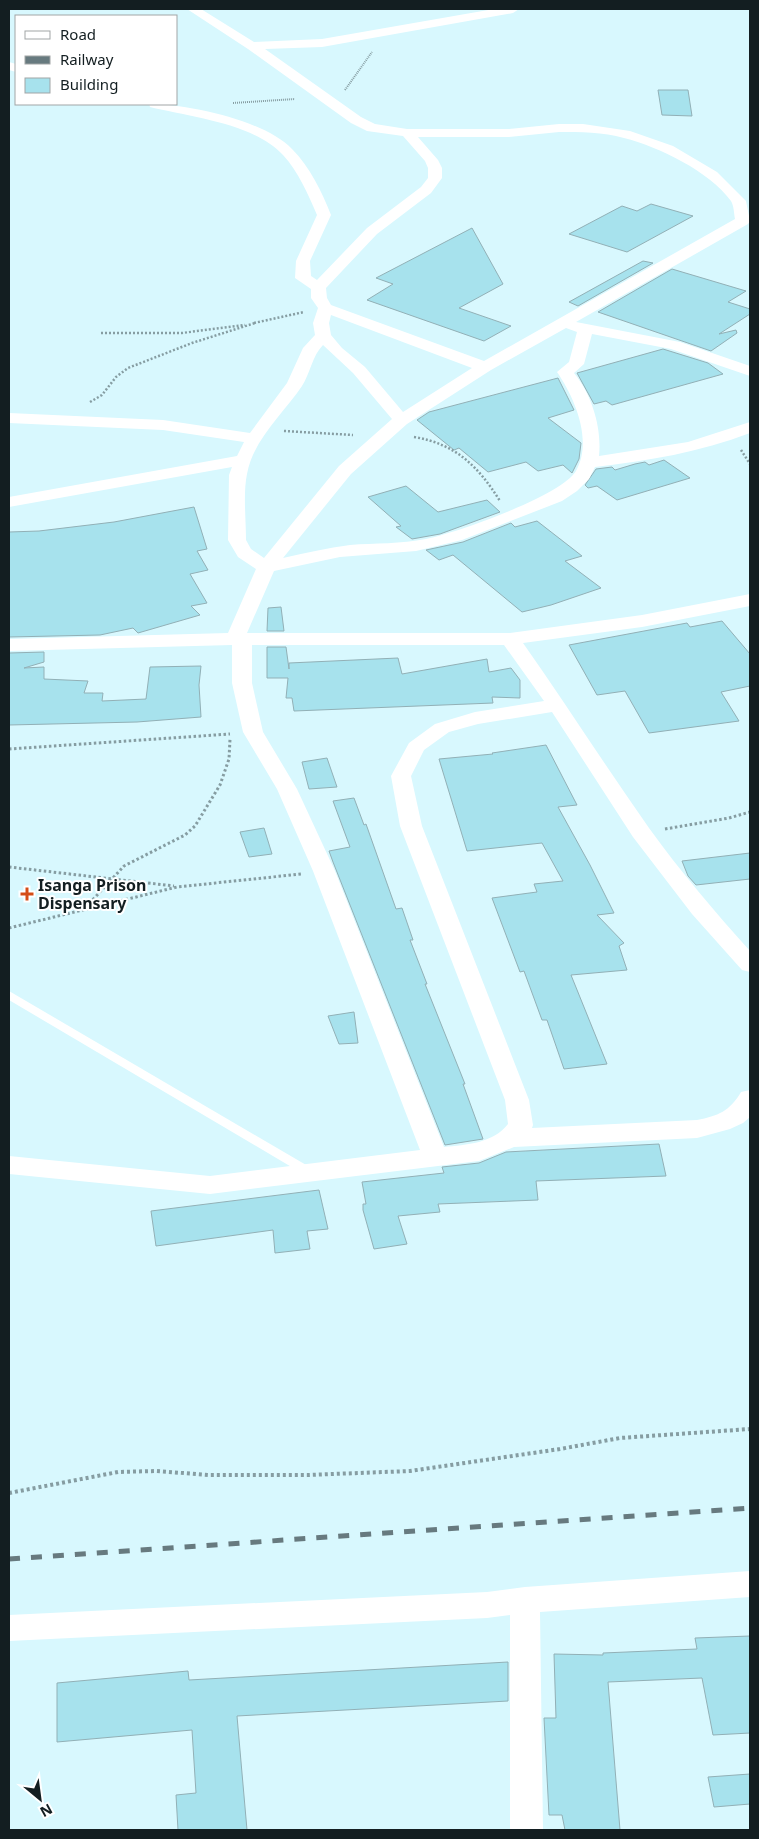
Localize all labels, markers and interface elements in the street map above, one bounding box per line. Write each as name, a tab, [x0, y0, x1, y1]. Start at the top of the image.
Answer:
legend	[15, 15, 178, 105]
text: Road	[60, 24, 96, 44]
text: Railway	[60, 49, 114, 69]
text: Building	[60, 74, 118, 94]
place label: Isanga Prison Dispensary	[38, 874, 146, 914]
marker: Isanga Prison Dispensary	[20, 887, 34, 901]
north arrow	[15, 1774, 65, 1824]
text: N	[37, 1800, 56, 1822]

